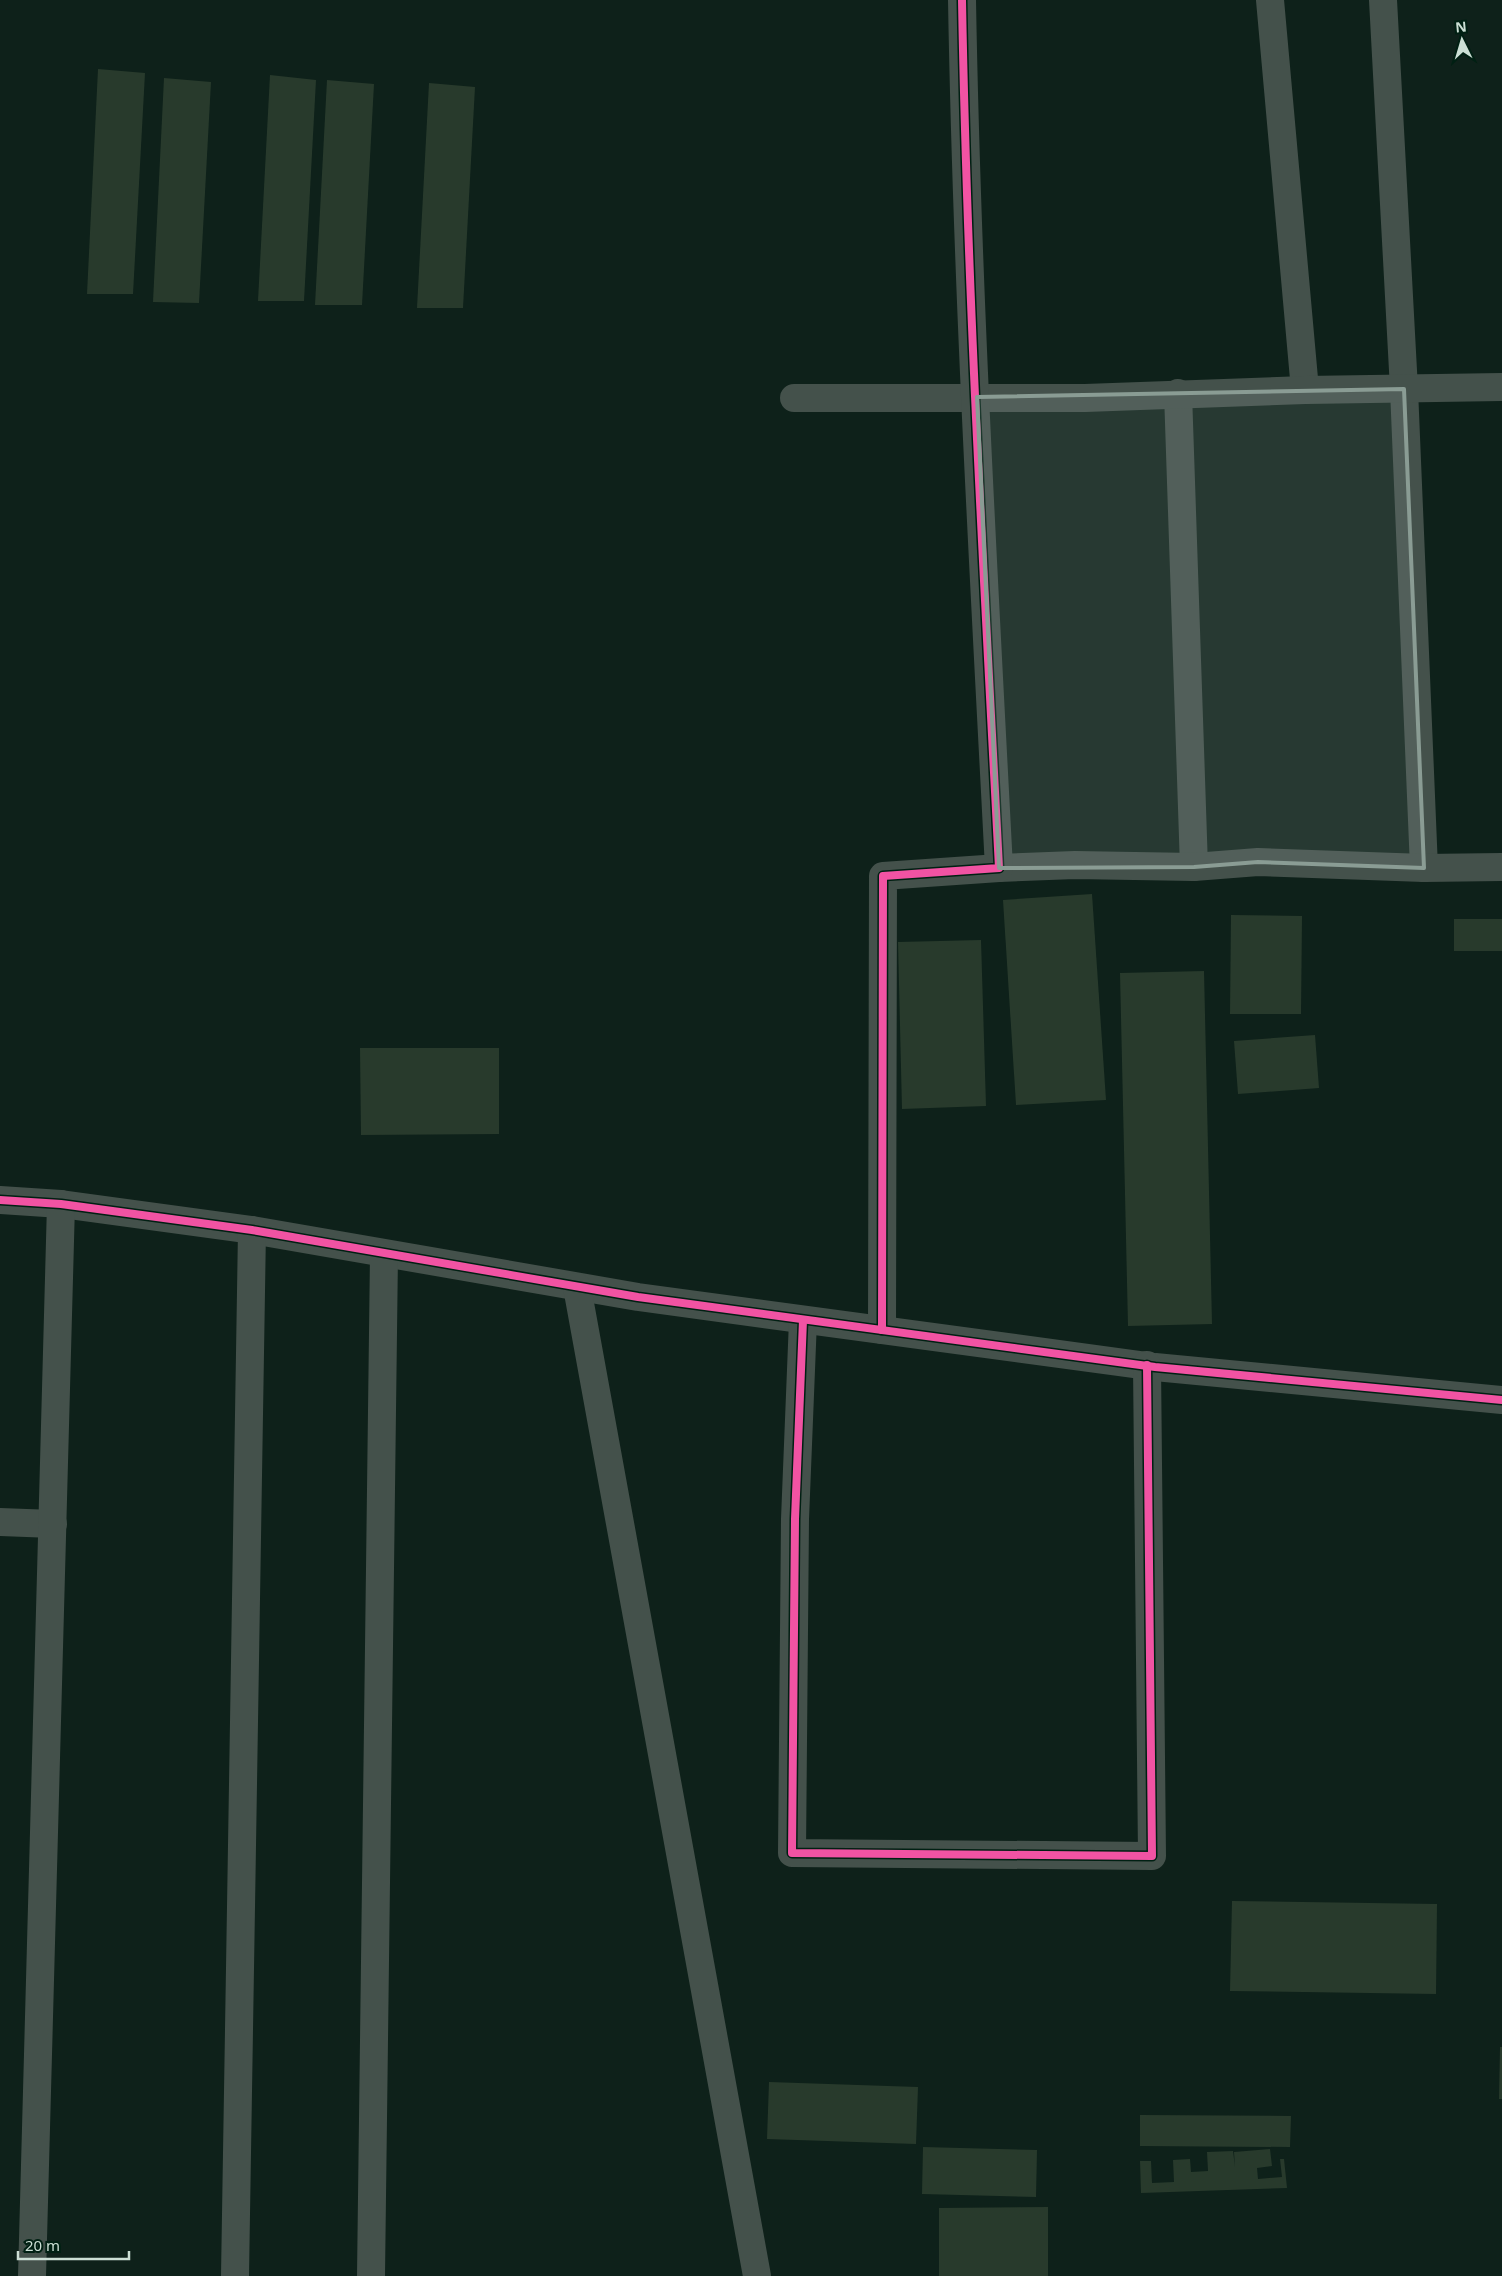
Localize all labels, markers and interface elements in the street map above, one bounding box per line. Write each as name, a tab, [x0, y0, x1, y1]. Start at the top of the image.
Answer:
north arrow	[1437, 15, 1487, 65]
text: N	[1454, 17, 1467, 37]
scale bar	[18, 2228, 129, 2260]
text: 20 m	[25, 2235, 60, 2255]

